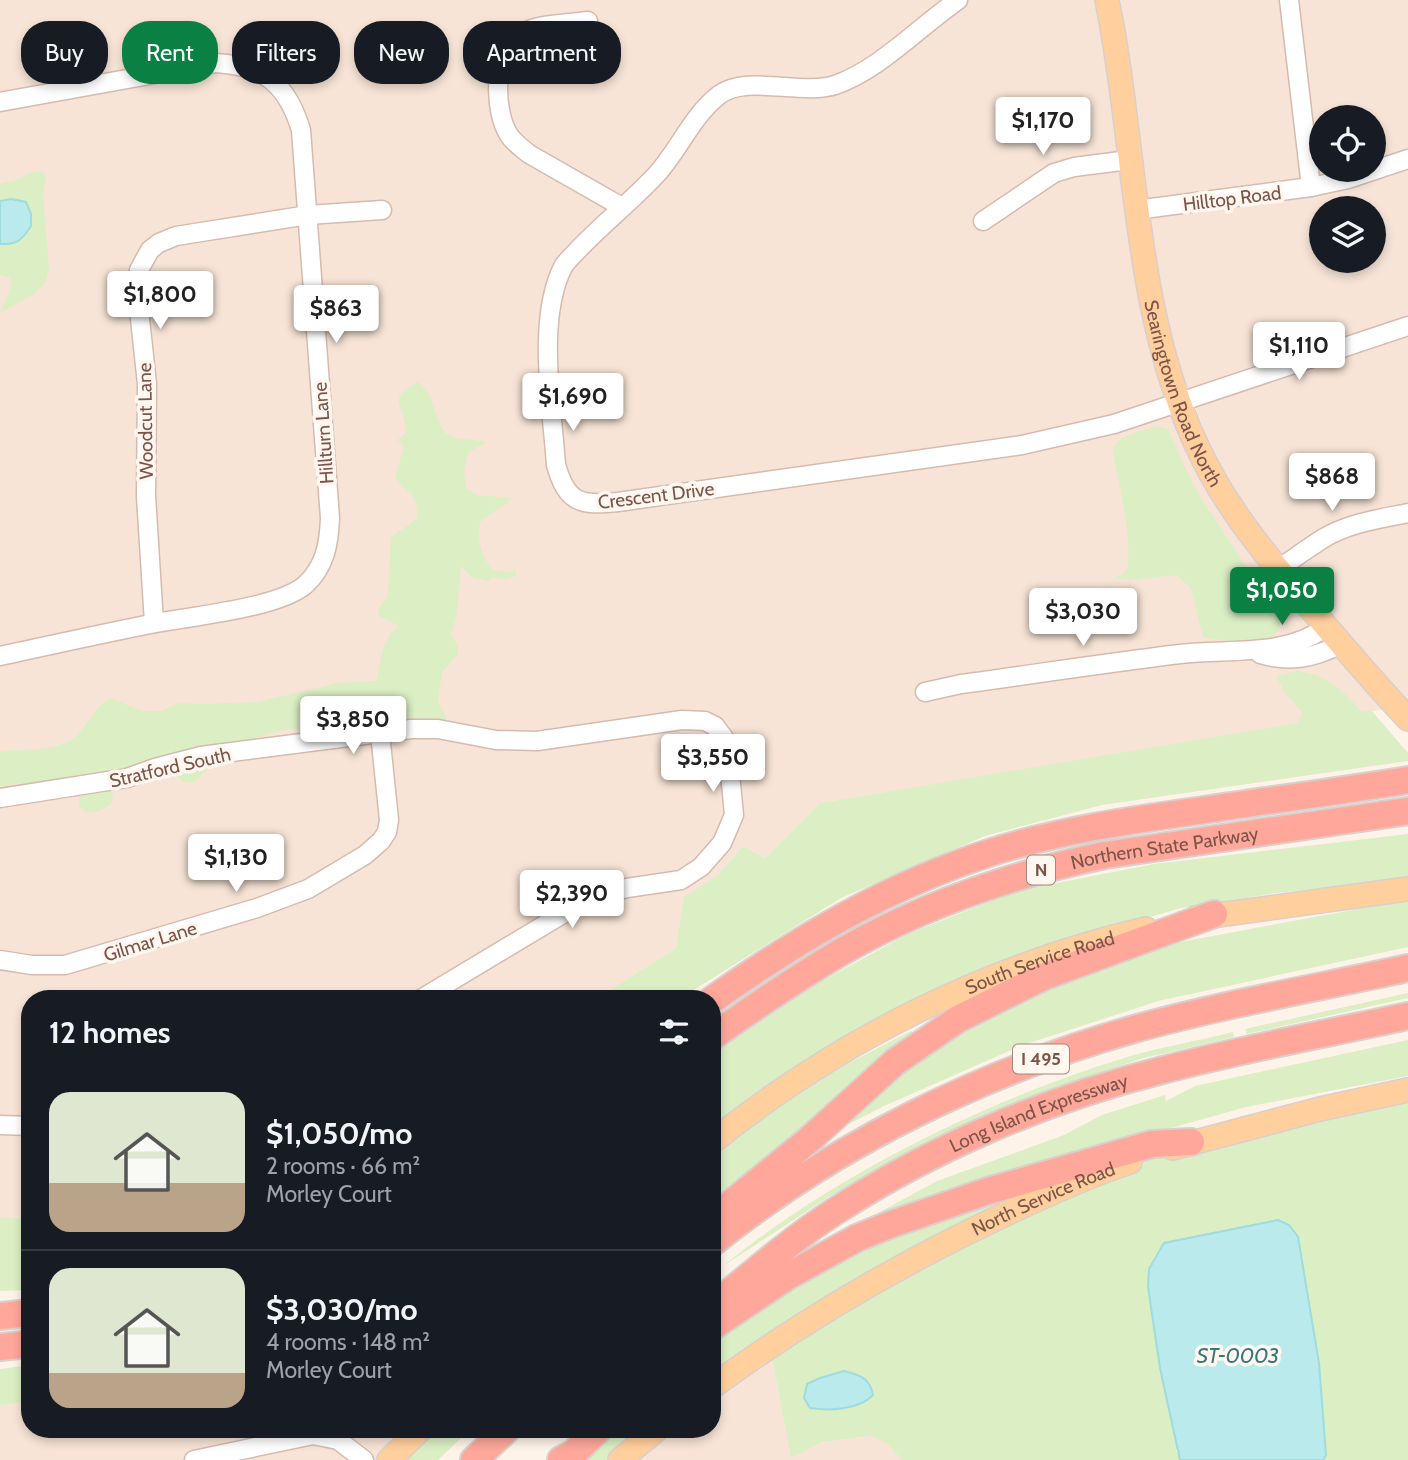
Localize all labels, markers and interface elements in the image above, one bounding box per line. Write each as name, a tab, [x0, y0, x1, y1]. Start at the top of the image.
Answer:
chip: Buy	[21, 21, 108, 84]
chip: Rent	[122, 21, 218, 84]
chip: Filters	[232, 21, 340, 84]
chip: New	[354, 21, 449, 84]
chip: Apartment	[463, 21, 621, 84]
pin: $1,170	[986, 97, 1100, 157]
map controls	[1309, 105, 1386, 273]
button: locate	[1309, 105, 1386, 182]
text: $1,170	[1012, 106, 1075, 134]
street label: Hilltop Road	[1182, 181, 1283, 216]
button: layers	[1309, 196, 1386, 273]
pin: $1,800	[103, 272, 217, 331]
text: $1,800	[123, 280, 197, 308]
pin: $863	[295, 286, 377, 345]
text: $863	[310, 294, 362, 322]
street label: Searingtown Road North	[1139, 298, 1227, 491]
pin: $1,110	[1242, 322, 1356, 382]
text: $1,110	[1269, 331, 1329, 359]
street label: Woodcut Lane	[133, 362, 158, 480]
pin: $1,690	[516, 374, 630, 433]
street label: Hillturn Lane	[308, 381, 339, 485]
text: $1,690	[538, 382, 608, 410]
pin: $868	[1291, 454, 1373, 513]
text: $868	[1305, 462, 1359, 490]
street label: Crescent Drive	[597, 477, 716, 514]
pin: $1,050	[1225, 568, 1339, 627]
text: $1,050	[1246, 576, 1318, 604]
pin: $3,030	[1026, 588, 1140, 648]
text: $3,030	[1045, 597, 1121, 625]
pin: $3,850	[296, 696, 410, 756]
text: $3,850	[316, 705, 390, 733]
pin: $3,550	[656, 734, 770, 794]
street label: Stratford South	[107, 742, 233, 793]
text: $3,550	[677, 743, 749, 771]
street label: Northern State Parkway	[1068, 822, 1260, 874]
pin: $1,130	[179, 834, 293, 894]
text: $1,130	[204, 843, 268, 871]
road number: N	[1027, 856, 1055, 884]
pin: $2,390	[515, 870, 629, 930]
text: $2,390	[536, 879, 608, 907]
street label: Gilmar Lane	[101, 916, 200, 967]
street label: South Service Road	[962, 926, 1117, 999]
icon: filters	[655, 1013, 693, 1051]
text: 12 homes	[49, 1014, 171, 1051]
road number: I 495	[1013, 1044, 1069, 1074]
street label: Long Island Expressway	[946, 1069, 1131, 1157]
text: $1,050/mo	[266, 1115, 412, 1152]
icon: home	[105, 1120, 189, 1204]
text: 2 rooms · 66 m²	[266, 1152, 420, 1180]
street label: North Service Road	[968, 1157, 1118, 1241]
text: Morley Court	[266, 1180, 392, 1208]
text: $3,030/mo	[266, 1291, 418, 1328]
icon: home	[105, 1296, 189, 1380]
text: 4 rooms · 148 m²	[266, 1328, 430, 1356]
water label: ST-0003	[1197, 1343, 1279, 1368]
text: Morley Court	[266, 1356, 392, 1384]

